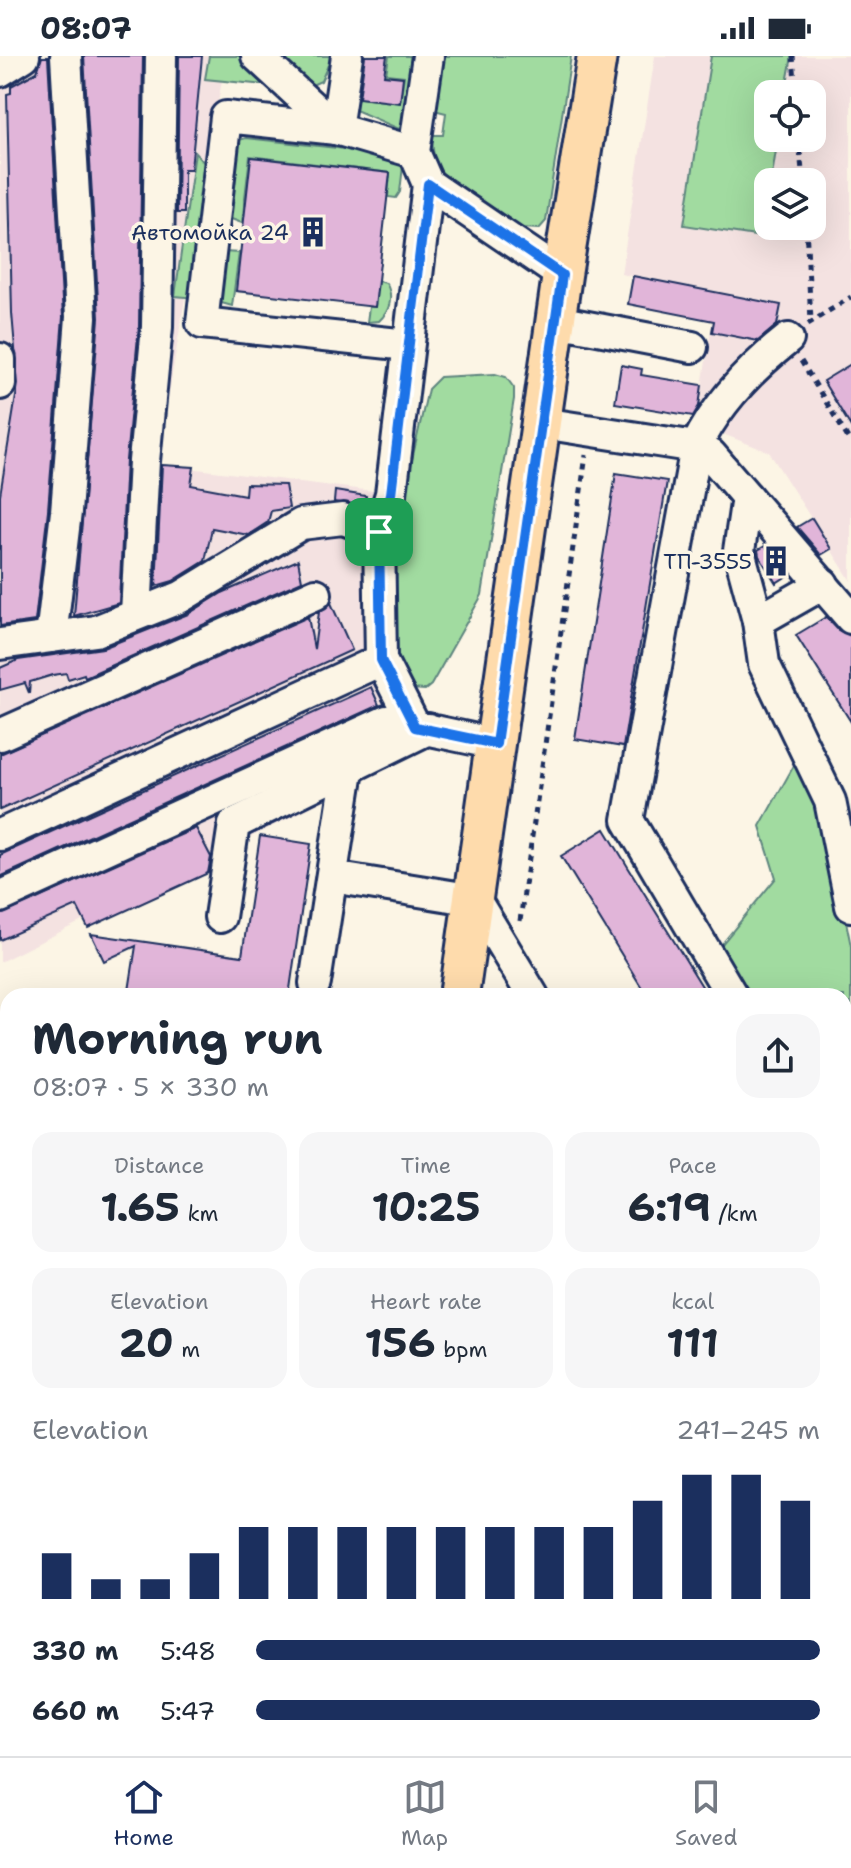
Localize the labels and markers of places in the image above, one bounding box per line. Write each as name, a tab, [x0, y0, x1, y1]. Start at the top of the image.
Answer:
building icon: Автомойка 24	[296, 215, 330, 249]
place label: Автомойка 24	[131, 218, 289, 247]
pin	[345, 498, 413, 566]
building icon: ТП-3555	[759, 544, 793, 578]
place label: ТП-3555	[663, 547, 752, 576]

